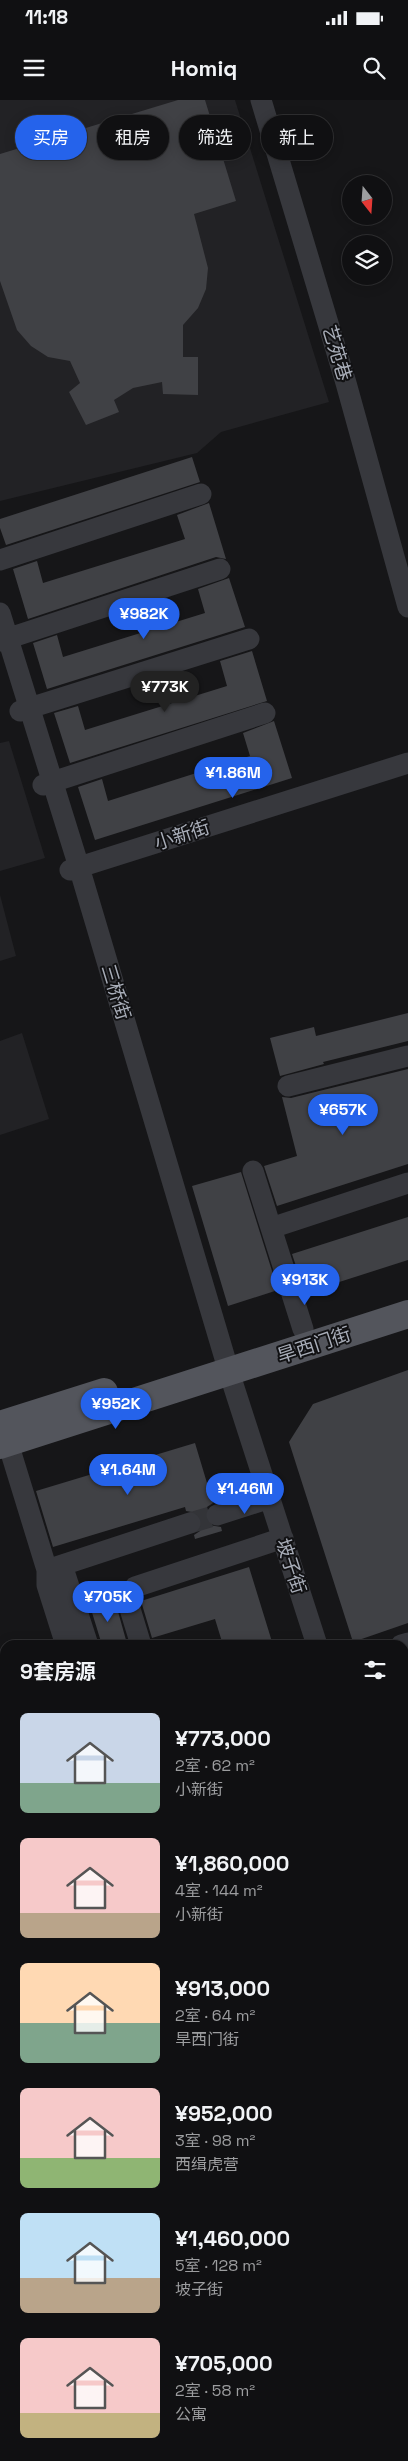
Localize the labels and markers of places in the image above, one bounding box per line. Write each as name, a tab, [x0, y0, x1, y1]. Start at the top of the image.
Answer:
pin: ¥982K	[109, 598, 179, 640]
pin: ¥773K	[130, 670, 200, 713]
pin: ¥1.86M	[192, 756, 274, 799]
pin: ¥657K	[308, 1094, 378, 1136]
pin: ¥913K	[270, 1264, 340, 1306]
pin: ¥952K	[81, 1388, 151, 1430]
pin: ¥1.64M	[87, 1454, 169, 1496]
pin: ¥1.46M	[204, 1472, 286, 1515]
pin: ¥705K	[73, 1580, 143, 1623]

